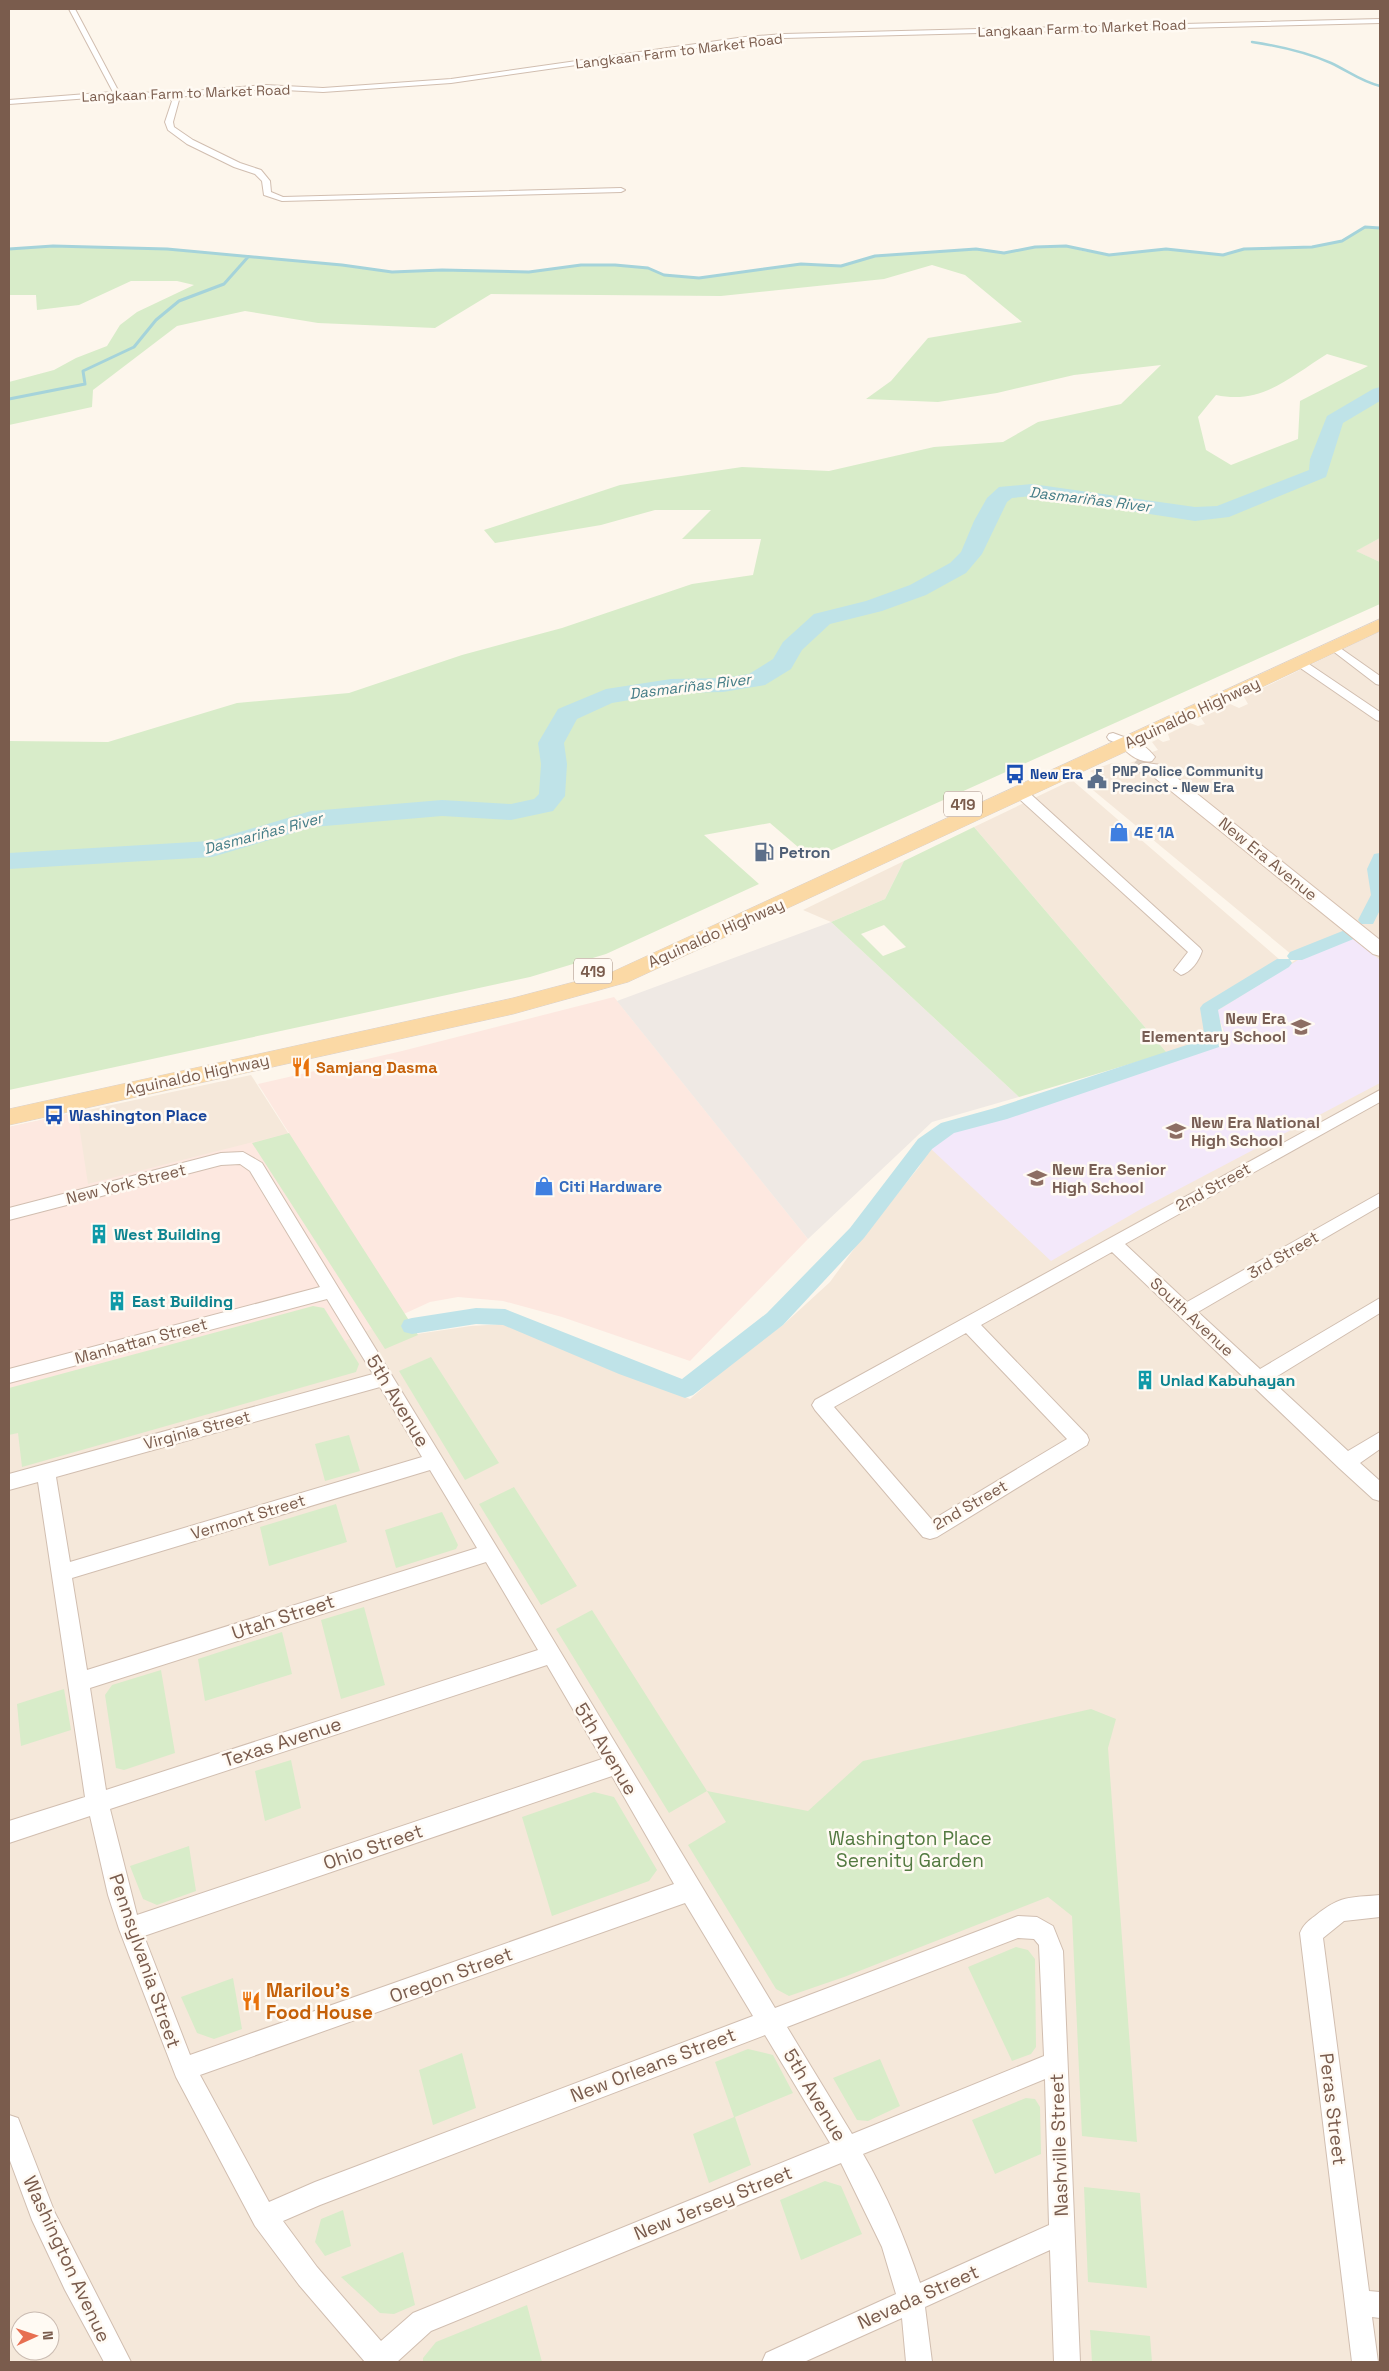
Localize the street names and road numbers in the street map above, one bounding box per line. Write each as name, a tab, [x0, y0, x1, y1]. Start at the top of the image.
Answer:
street label: Langkaan Farm to Market Road	[977, 15, 1187, 41]
street label: Langkaan Farm to Market Road	[574, 29, 784, 73]
street label: Langkaan Farm to Market Road	[81, 80, 291, 106]
street label: Aguinaldo Highway	[1121, 672, 1263, 754]
road number: 419	[944, 792, 982, 816]
street label: New Era Avenue	[1214, 813, 1322, 905]
street label: Aguinaldo Highway	[644, 893, 788, 973]
road number: 419	[574, 958, 612, 984]
street label: Aguinaldo Highway	[123, 1049, 271, 1101]
street label: 2nd Street	[1172, 1158, 1254, 1216]
street label: New York Street	[64, 1159, 188, 1209]
street label: 3rd Street	[1244, 1226, 1322, 1284]
street label: South Avenue	[1146, 1273, 1238, 1361]
street label: Manhattan Street	[72, 1313, 210, 1369]
street label: 5th Avenue	[361, 1350, 435, 1452]
street label: Virginia Street	[141, 1406, 253, 1454]
street label: 2nd Street	[929, 1475, 1011, 1535]
street label: Vermont Street	[188, 1490, 308, 1544]
street label: Utah Street	[228, 1589, 338, 1645]
street label: 5th Avenue	[569, 1698, 643, 1800]
street label: Texas Avenue	[219, 1711, 345, 1773]
street label: Ohio Street	[320, 1818, 426, 1876]
street label: Pennsylvania Street	[103, 1870, 187, 2052]
street label: Oregon Street	[386, 1941, 516, 2009]
street label: New Orleans Street	[567, 2022, 739, 2108]
street label: 5th Avenue	[778, 2044, 852, 2146]
street label: Peras Street	[1314, 2051, 1352, 2167]
street label: Nashville Street	[1044, 2073, 1074, 2217]
street label: New Jersey Street	[630, 2160, 796, 2246]
street label: Washington Avenue	[17, 2172, 117, 2346]
street label: Nevada Street	[853, 2259, 983, 2335]

